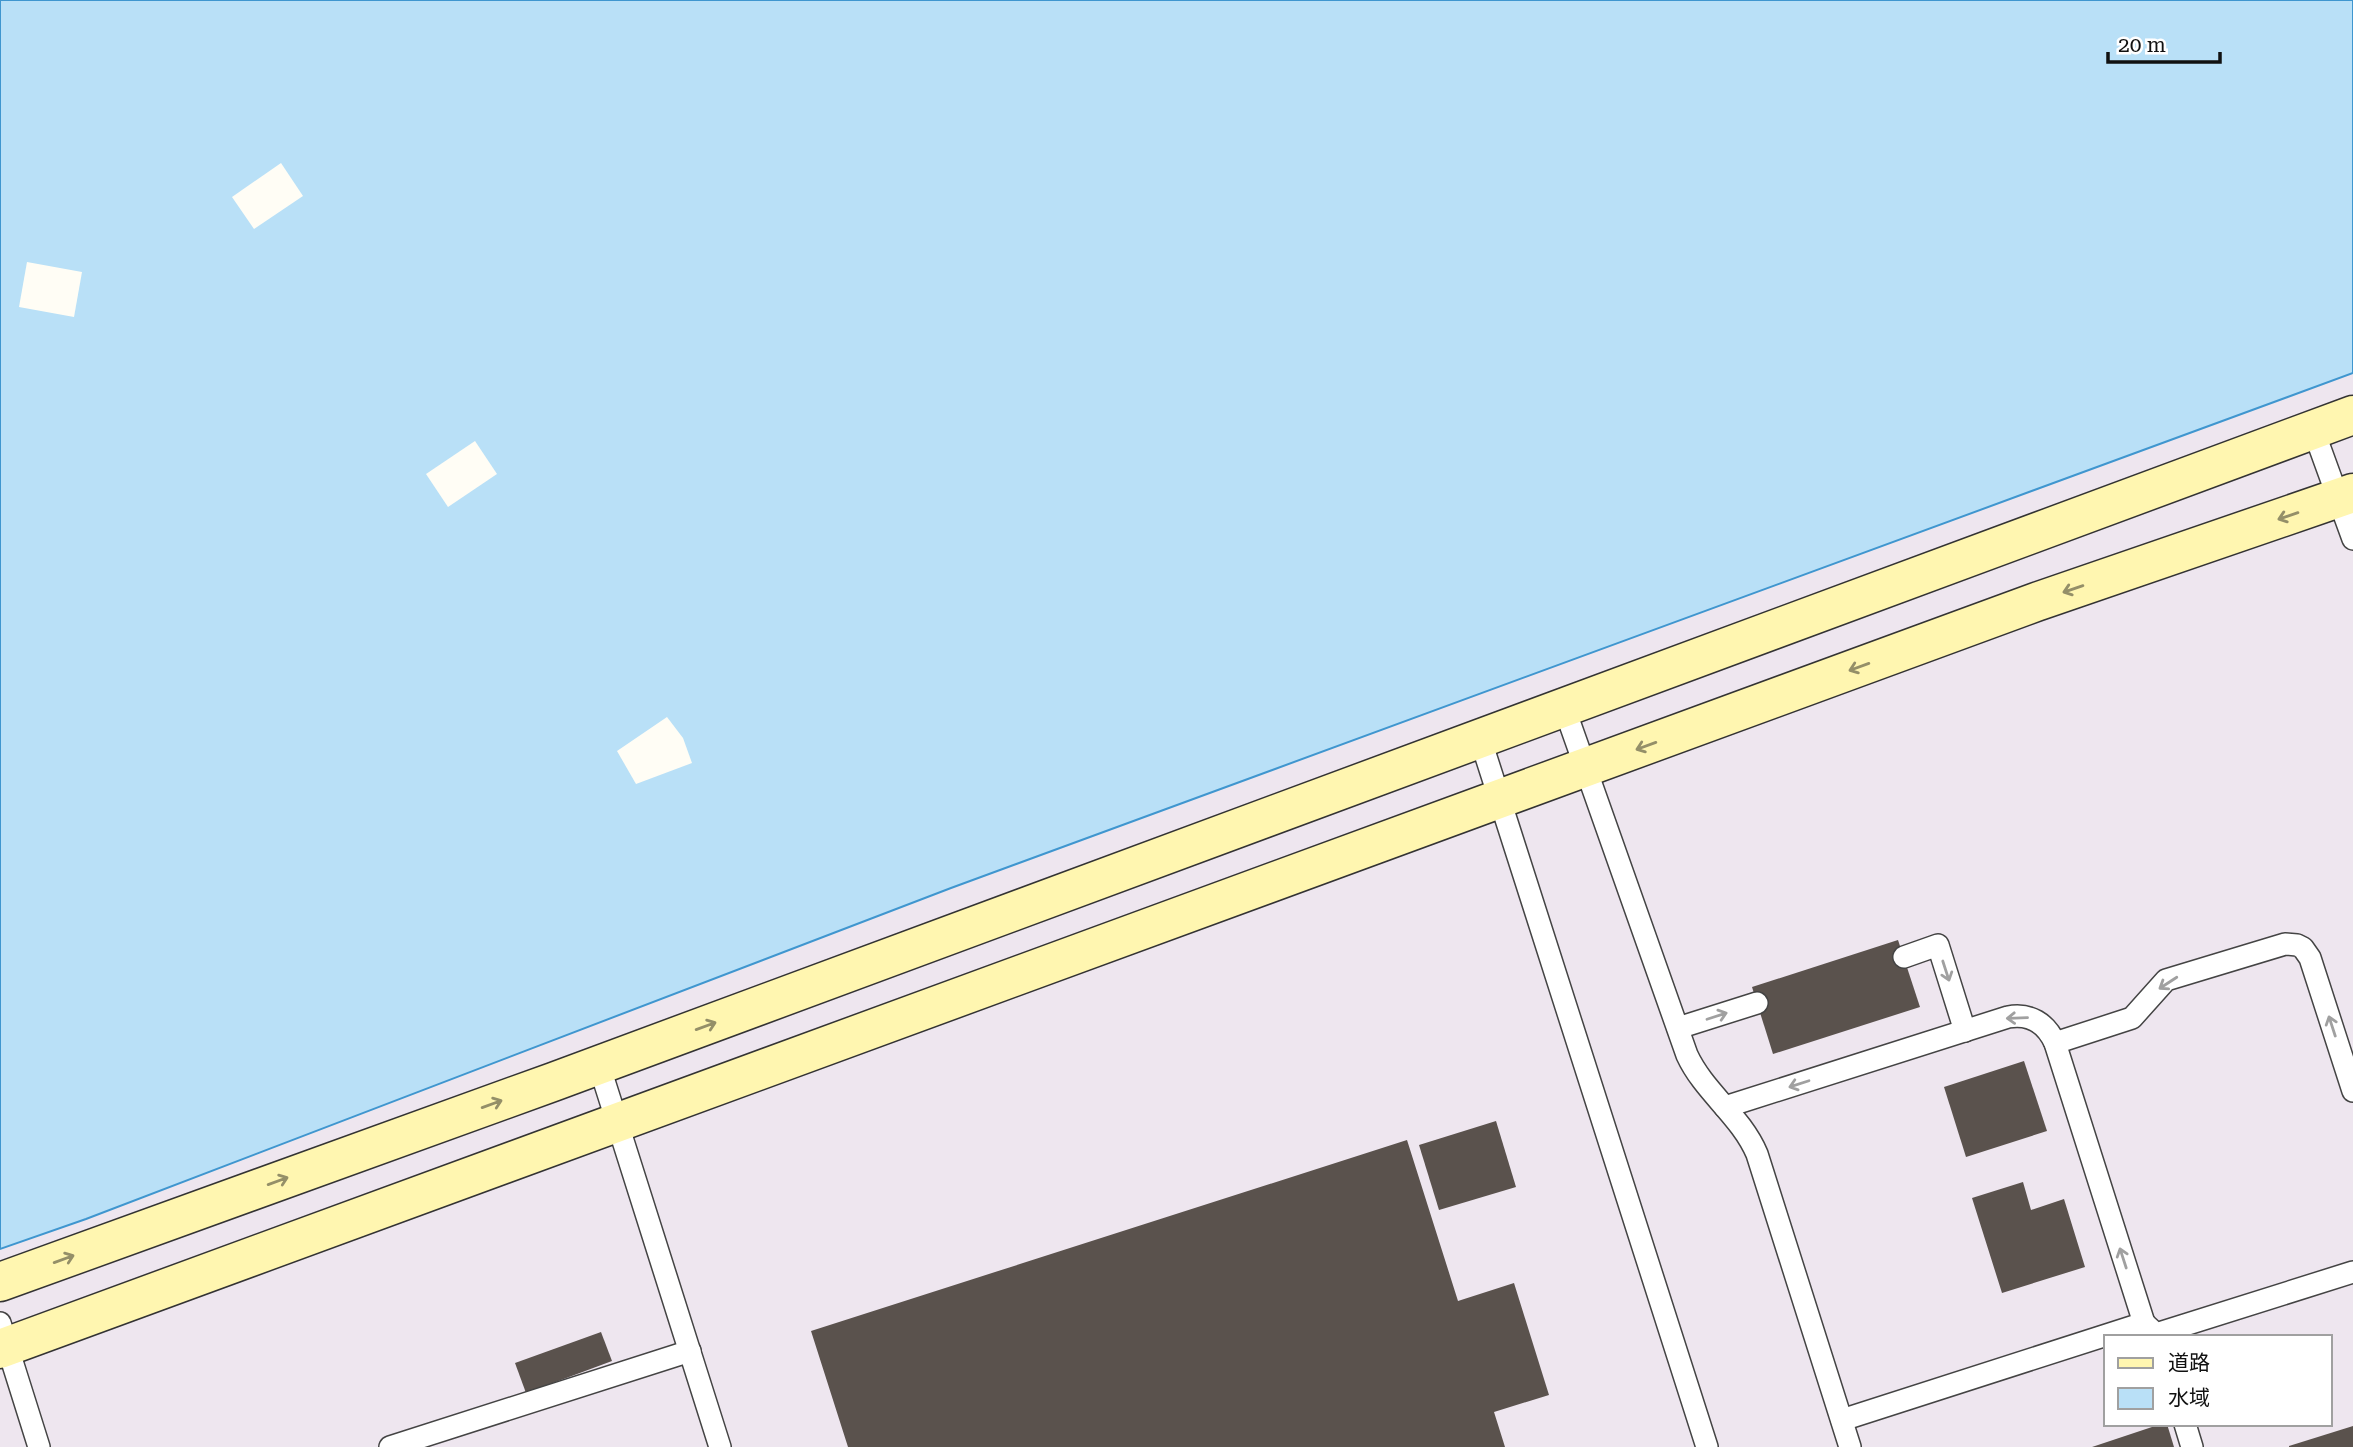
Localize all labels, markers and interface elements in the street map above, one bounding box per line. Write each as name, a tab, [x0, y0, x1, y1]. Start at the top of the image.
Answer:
scale bar	[2108, 21, 2220, 65]
text: 20 m	[2118, 33, 2166, 57]
one-way arrow	[2278, 511, 2300, 523]
one-way arrow	[2063, 584, 2085, 596]
one-way arrow	[1849, 662, 1871, 674]
one-way arrow	[1635, 741, 1657, 753]
one-way arrow	[1940, 960, 1953, 982]
one-way arrow	[2158, 976, 2178, 990]
one-way arrow	[1706, 1009, 1728, 1021]
one-way arrow	[2005, 1011, 2028, 1024]
one-way arrow	[2325, 1015, 2338, 1037]
one-way arrow	[694, 1018, 716, 1031]
one-way arrow	[1789, 1078, 1811, 1091]
one-way arrow	[481, 1097, 503, 1110]
one-way arrow	[267, 1174, 289, 1187]
one-way arrow	[2116, 1248, 2129, 1270]
one-way arrow	[53, 1251, 75, 1264]
legend	[2104, 1335, 2332, 1426]
text: 道路	[2168, 1351, 2210, 1375]
text: 水域	[2168, 1386, 2210, 1410]

